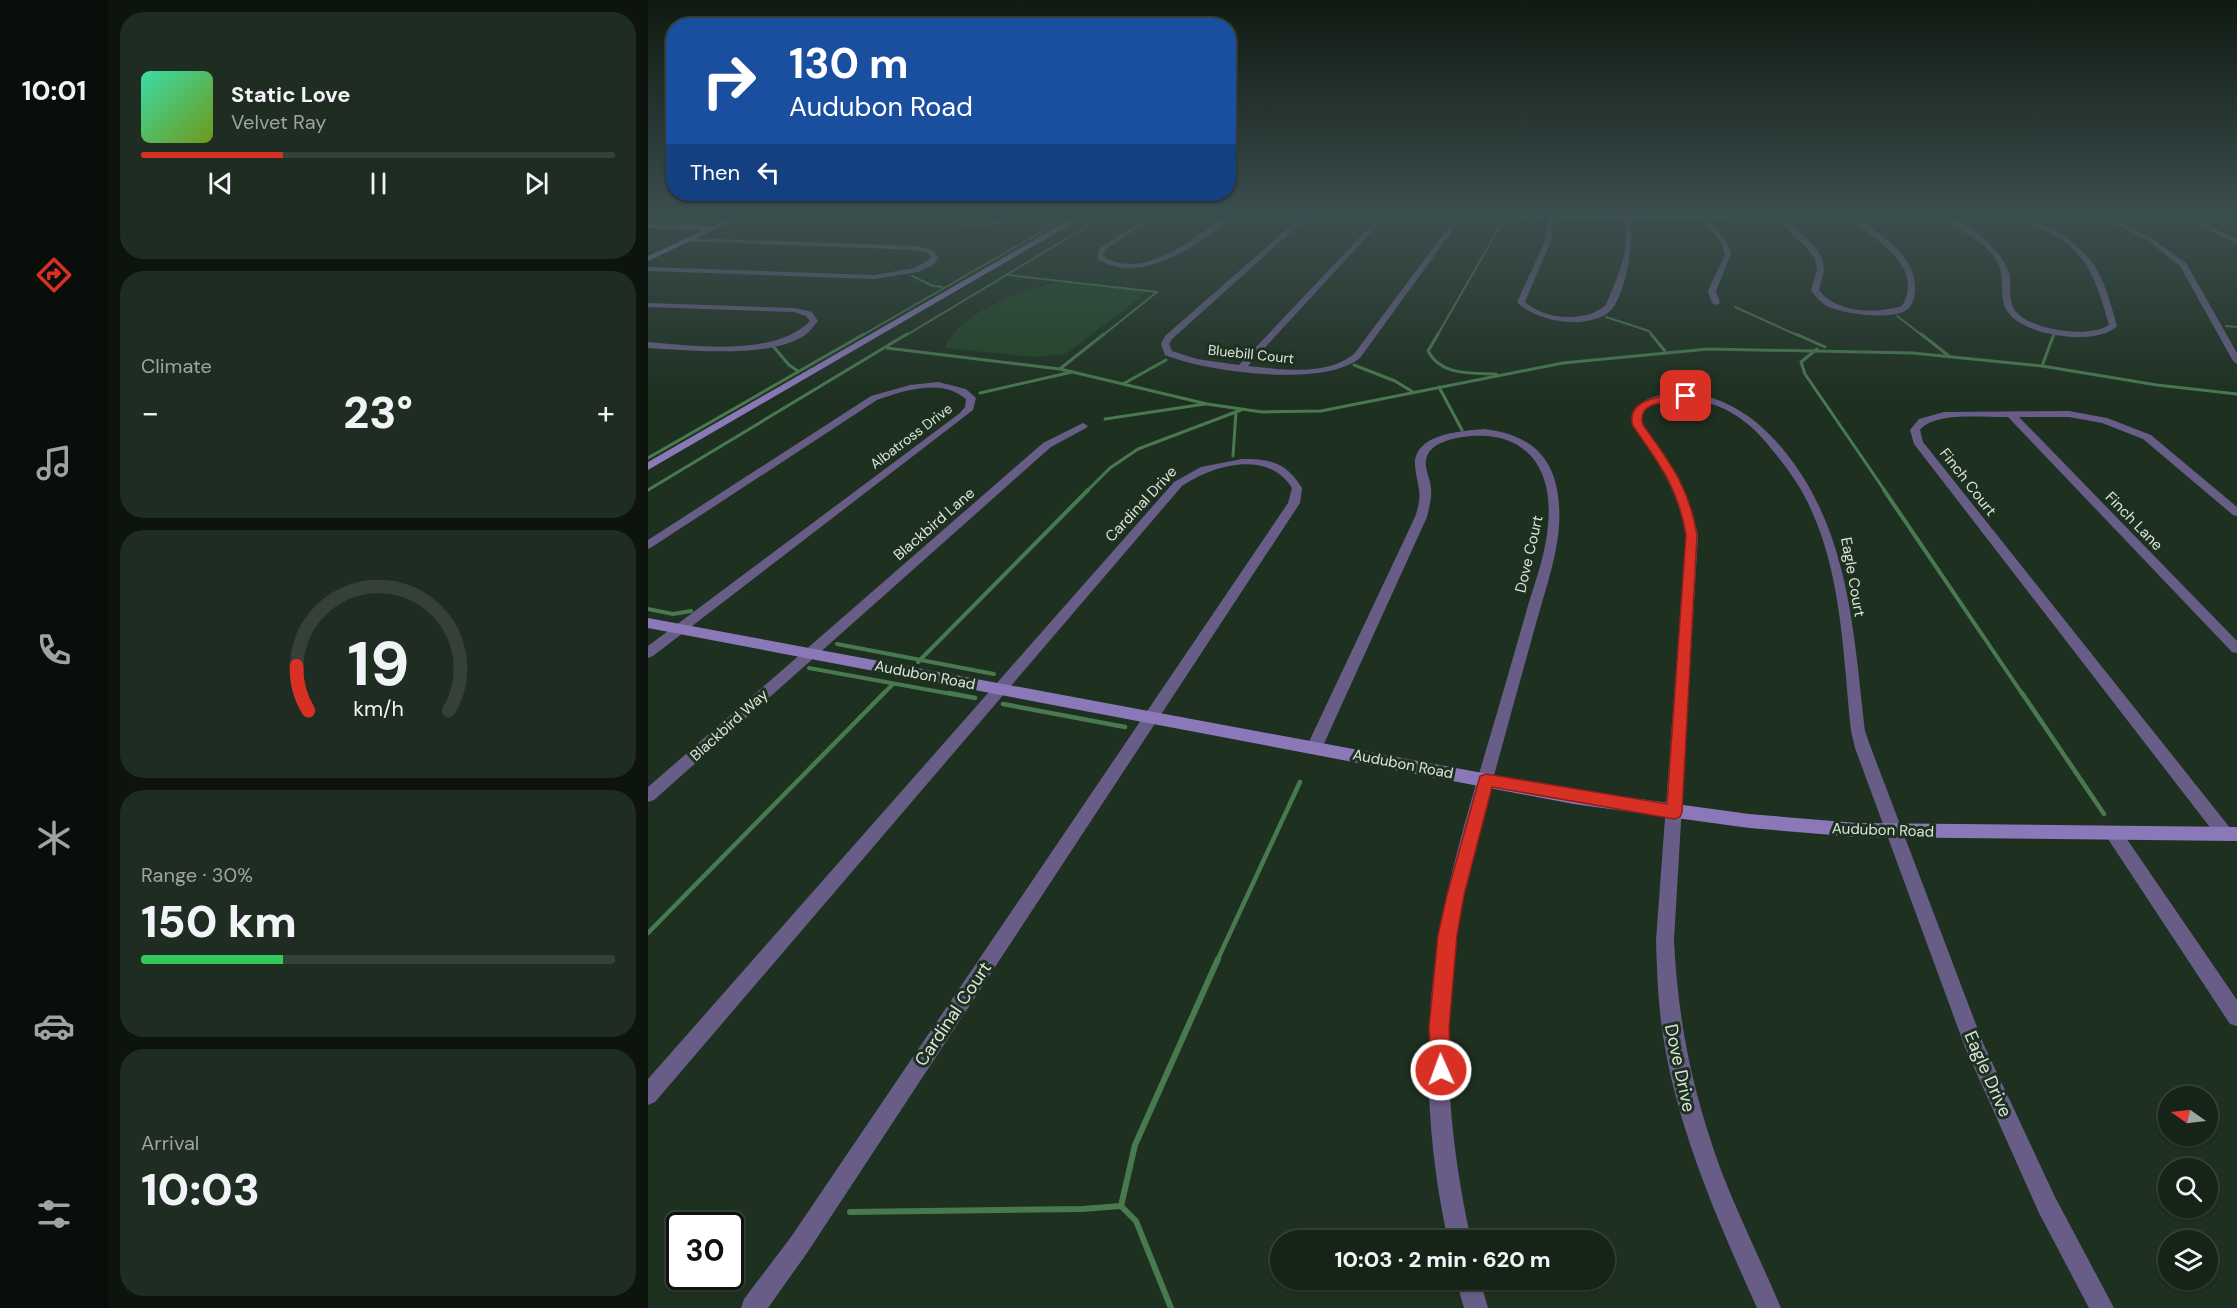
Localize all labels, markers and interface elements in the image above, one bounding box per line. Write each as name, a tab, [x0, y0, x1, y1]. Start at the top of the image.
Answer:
text: 130 m	[789, 36, 909, 91]
icon: right	[690, 42, 768, 120]
text: 10:01	[22, 73, 86, 108]
text: Static Love	[231, 80, 351, 109]
text: Audubon Road	[789, 89, 973, 124]
text: Velvet Ray	[231, 109, 326, 135]
icon: left	[752, 156, 785, 189]
text: Then	[690, 158, 740, 187]
icon: previous	[204, 167, 237, 200]
icon: pause	[362, 167, 395, 200]
icon: next	[520, 167, 553, 200]
icon: directions	[33, 254, 75, 296]
street label: Bluebill Court	[1207, 341, 1295, 367]
text: Climate	[141, 353, 212, 379]
pin	[1660, 370, 1711, 421]
icon: arrive	[1669, 379, 1702, 412]
text: 23°	[343, 383, 413, 442]
text: −	[141, 391, 159, 434]
text: +	[597, 391, 615, 434]
street label: Albatross Drive	[866, 399, 956, 473]
icon: music	[33, 442, 75, 484]
street label: Finch Court	[1935, 444, 2001, 520]
street label: Cardinal Drive	[1101, 462, 1181, 546]
street label: Blackbird Lane	[889, 483, 979, 565]
street label: Finch Lane	[2101, 487, 2167, 555]
street label: Dove Court	[1510, 513, 1548, 595]
street label: Eagle Court	[1836, 536, 1870, 619]
text: 19	[347, 623, 409, 704]
icon: phone	[33, 629, 75, 671]
street label: Audubon Road	[873, 655, 977, 695]
street label: Blackbird Way	[686, 684, 773, 765]
text: km/h	[353, 695, 403, 723]
street label: Audubon Road	[1351, 744, 1455, 784]
icon: climate	[33, 817, 75, 859]
street label: Audubon Road	[1832, 818, 1934, 842]
text: Range · 30%	[141, 862, 253, 888]
text: 150 km	[141, 892, 297, 951]
street label: Cardinal Court	[909, 957, 997, 1071]
icon: car	[33, 1005, 75, 1047]
street label: Dove Drive	[1659, 1022, 1701, 1114]
street label: Eagle Drive	[1958, 1027, 2018, 1121]
position arrow	[1409, 1038, 1473, 1102]
north arrow	[2158, 1086, 2218, 1146]
map controls	[2158, 1086, 2218, 1290]
text: Arrival	[141, 1130, 199, 1156]
button: search	[2158, 1158, 2218, 1218]
text: 10:03	[141, 1160, 260, 1219]
icon: filters	[33, 1193, 75, 1235]
speed limit sign: 30	[666, 1212, 744, 1290]
button: layers	[2158, 1230, 2218, 1290]
text: 10:03 · 2 min · 620 m	[1334, 1245, 1551, 1274]

